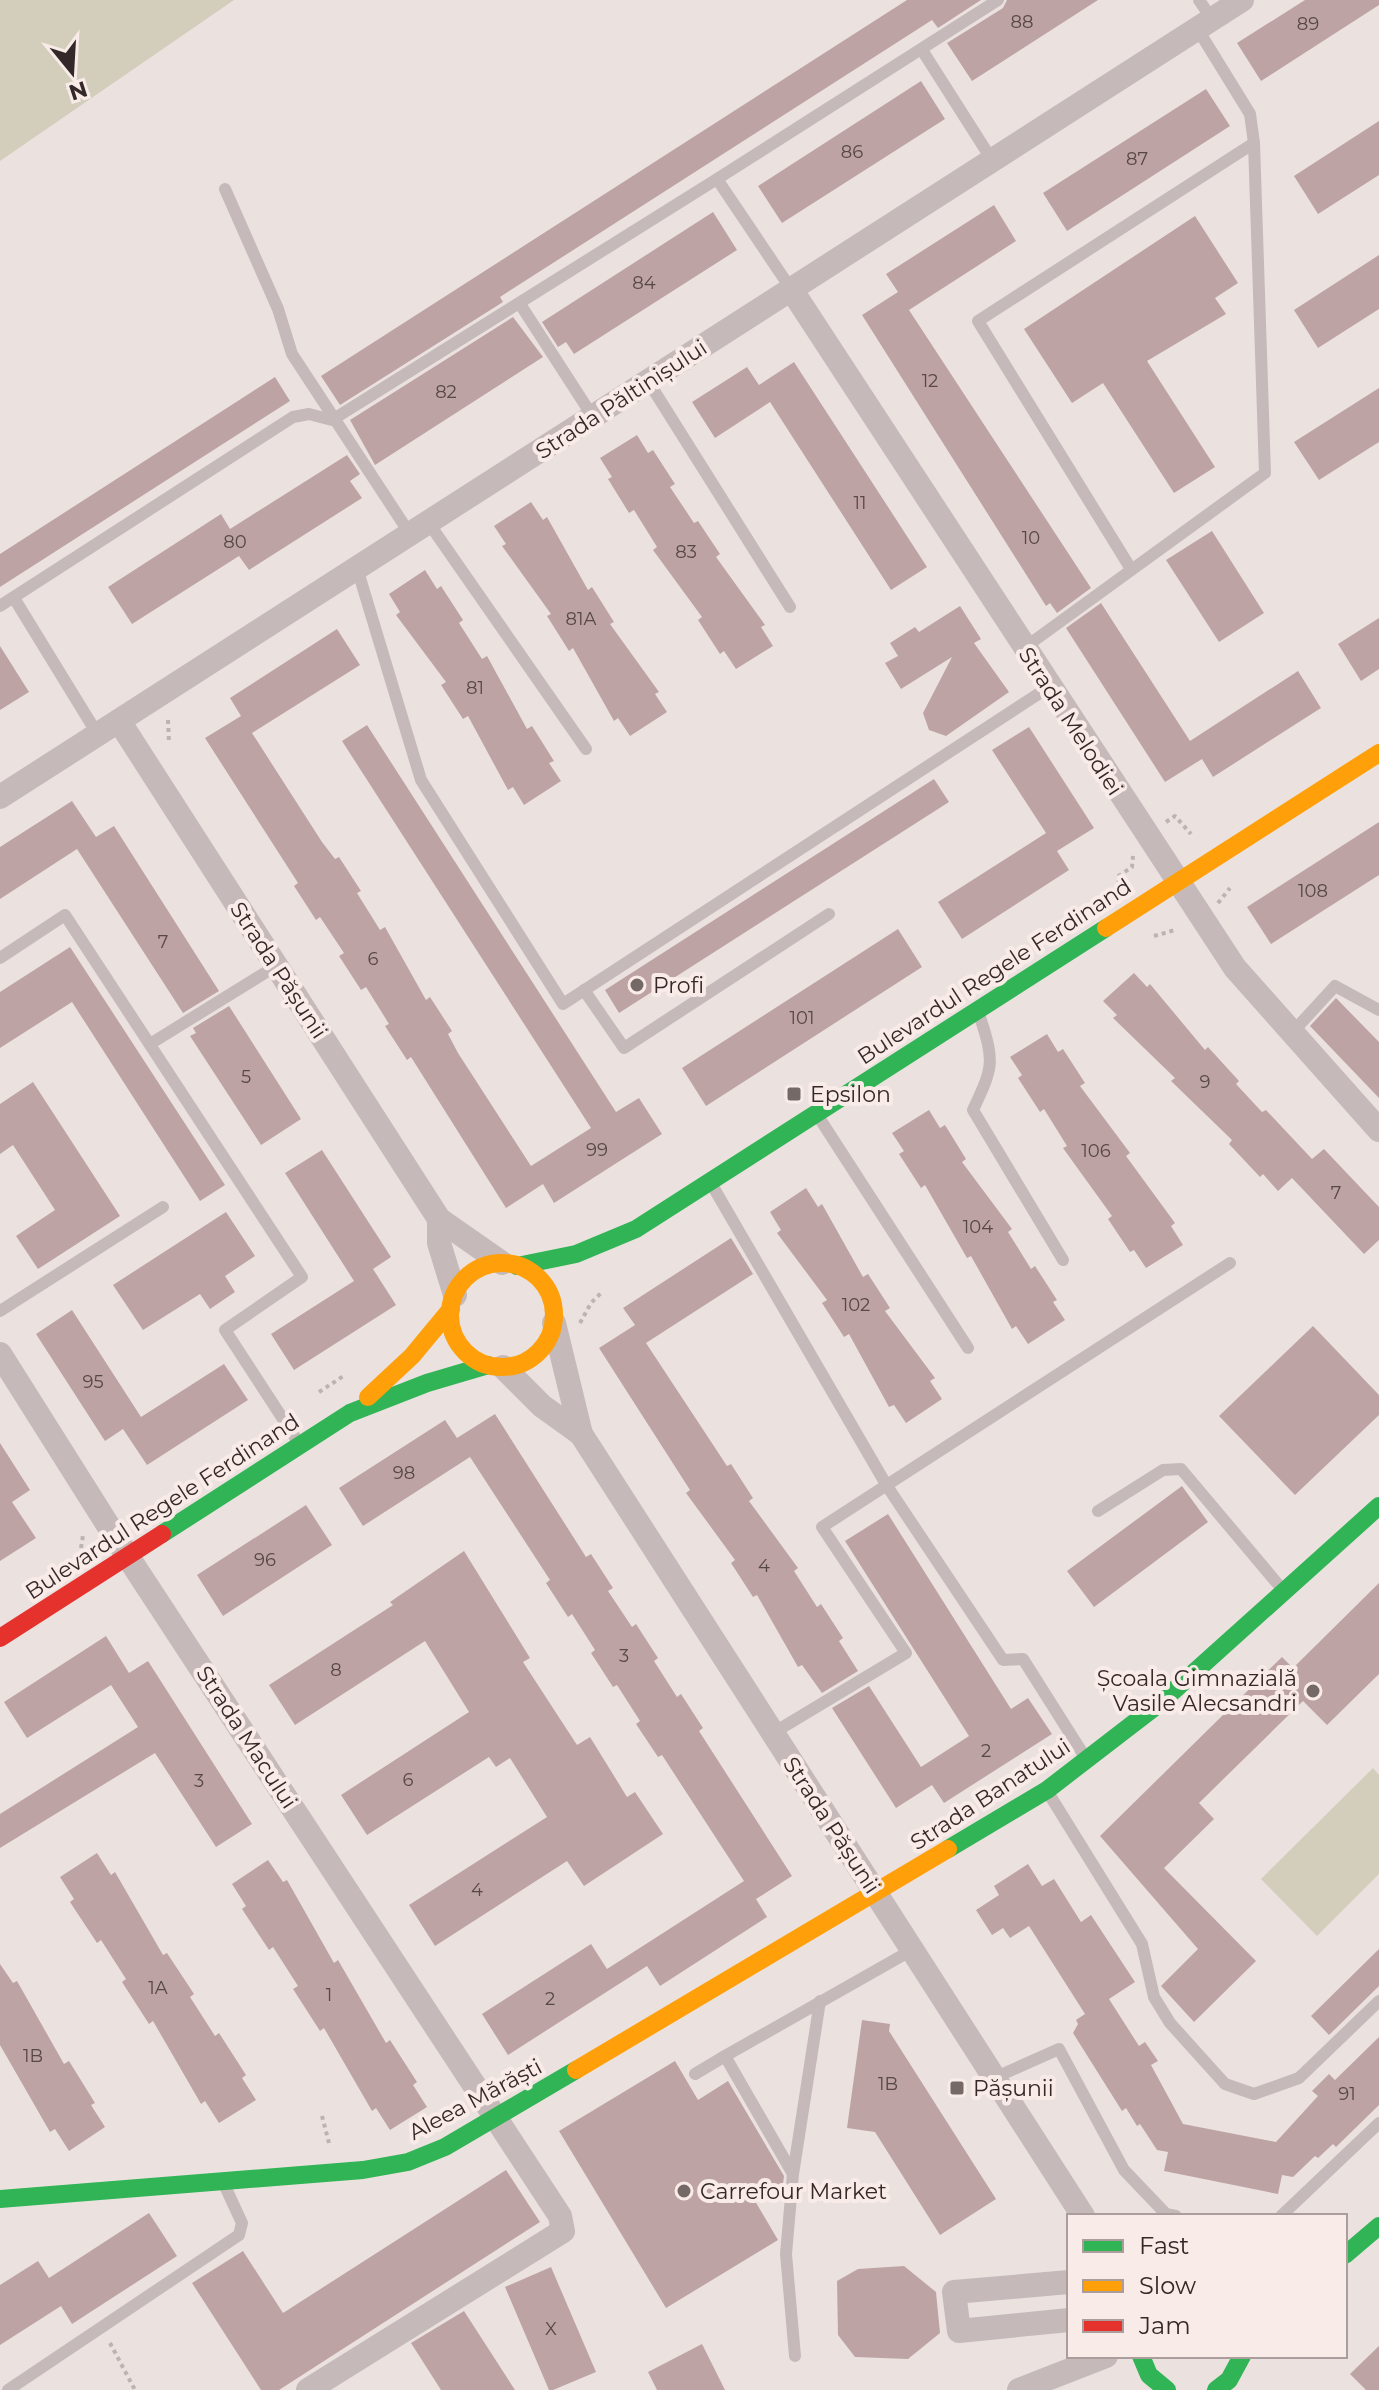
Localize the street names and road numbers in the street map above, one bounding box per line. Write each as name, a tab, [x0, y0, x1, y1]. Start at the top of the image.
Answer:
street label: Strada Păltinișului	[530, 334, 712, 465]
street label: Strada Melodiei	[1013, 642, 1128, 800]
street label: Bulevardul Regele Ferdinand	[852, 873, 1136, 1070]
street label: Strada Pășunii	[224, 897, 333, 1044]
street label: Bulevardul Regele Ferdinand	[20, 1408, 304, 1605]
street label: Strada Macului	[190, 1661, 303, 1814]
street label: Strada Banatului	[905, 1733, 1075, 1856]
street label: Strada Pășunii	[777, 1752, 886, 1899]
street label: Aleea Mărăști	[404, 2053, 547, 2146]

